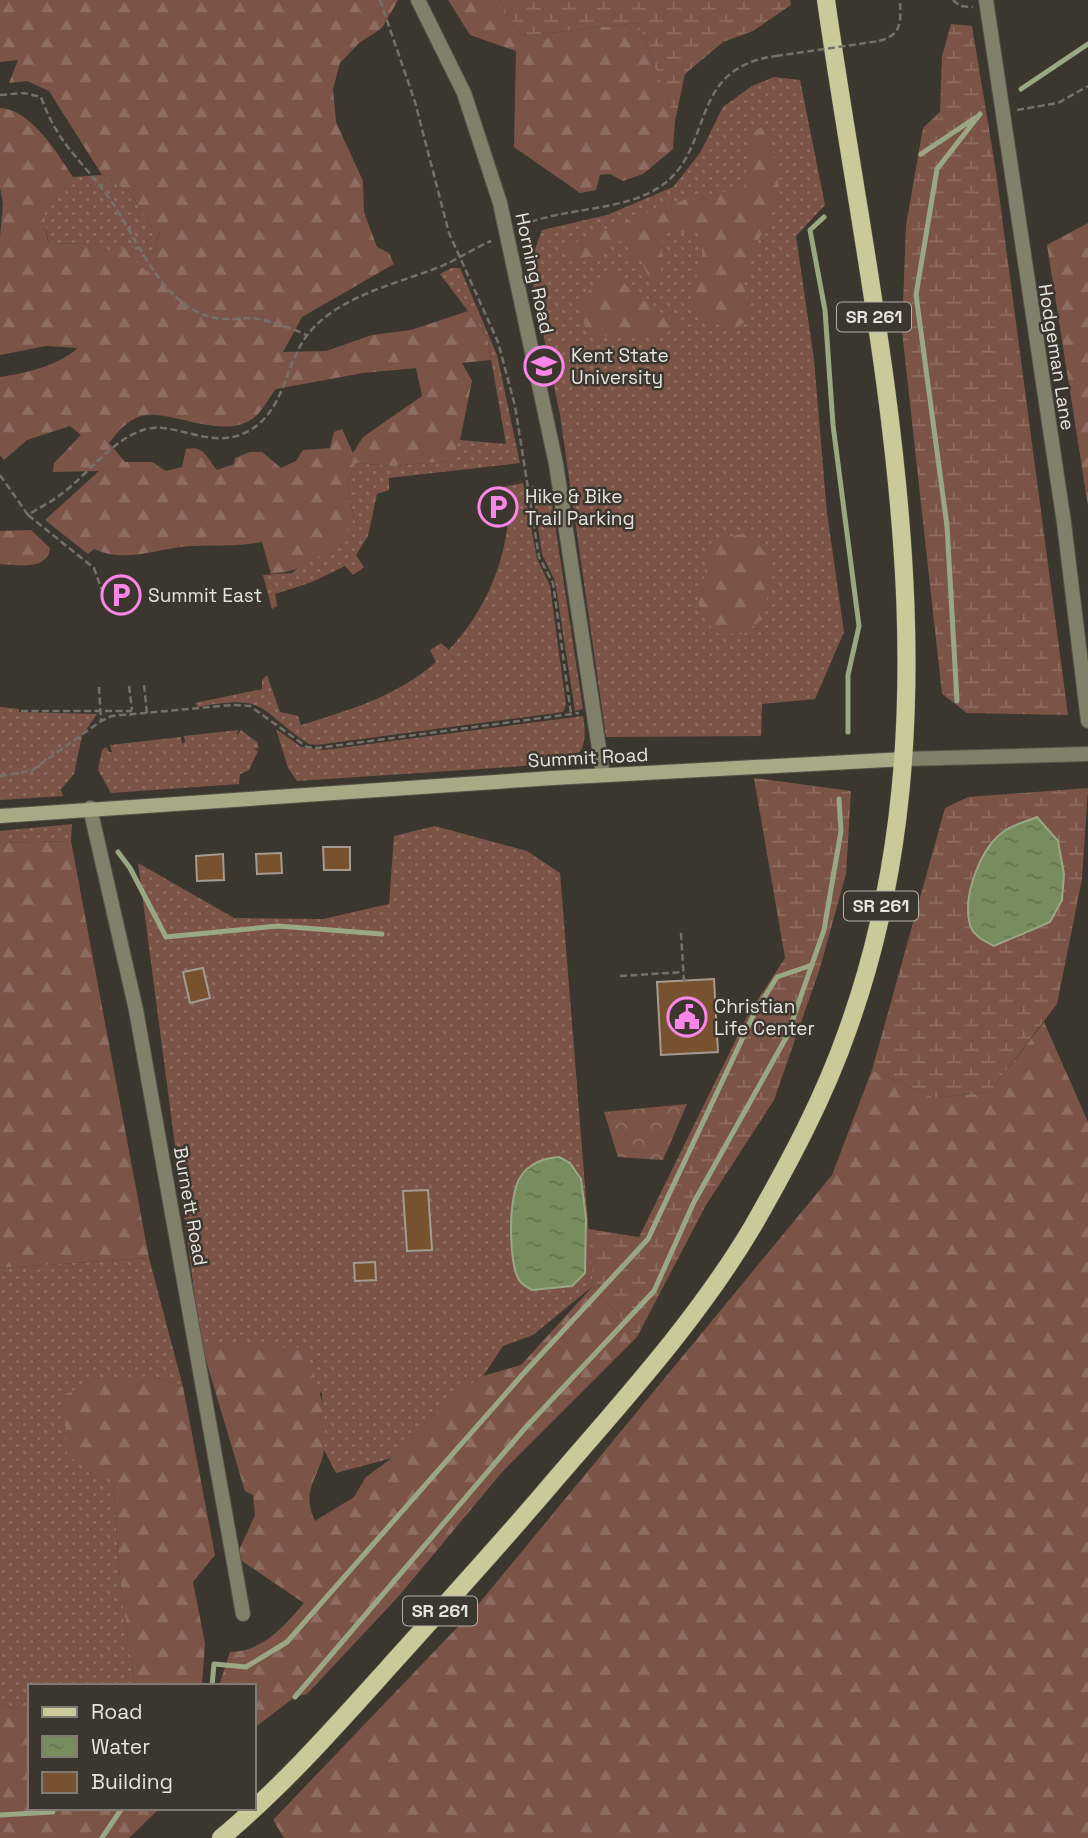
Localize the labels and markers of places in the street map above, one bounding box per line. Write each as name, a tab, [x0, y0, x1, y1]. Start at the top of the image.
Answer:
place label: Kent State University	[571, 343, 669, 390]
school or university icon: Kent State University	[523, 345, 565, 387]
place label: Hike & Bike Trail Parking	[525, 484, 635, 531]
parking icon: Hike & Bike Trail Parking	[477, 486, 519, 528]
parking icon: Summit East	[100, 574, 142, 616]
place label: Summit East	[148, 583, 262, 608]
place label: Christian Life Center	[714, 994, 815, 1041]
public building icon: Christian Life Center	[666, 996, 708, 1038]

